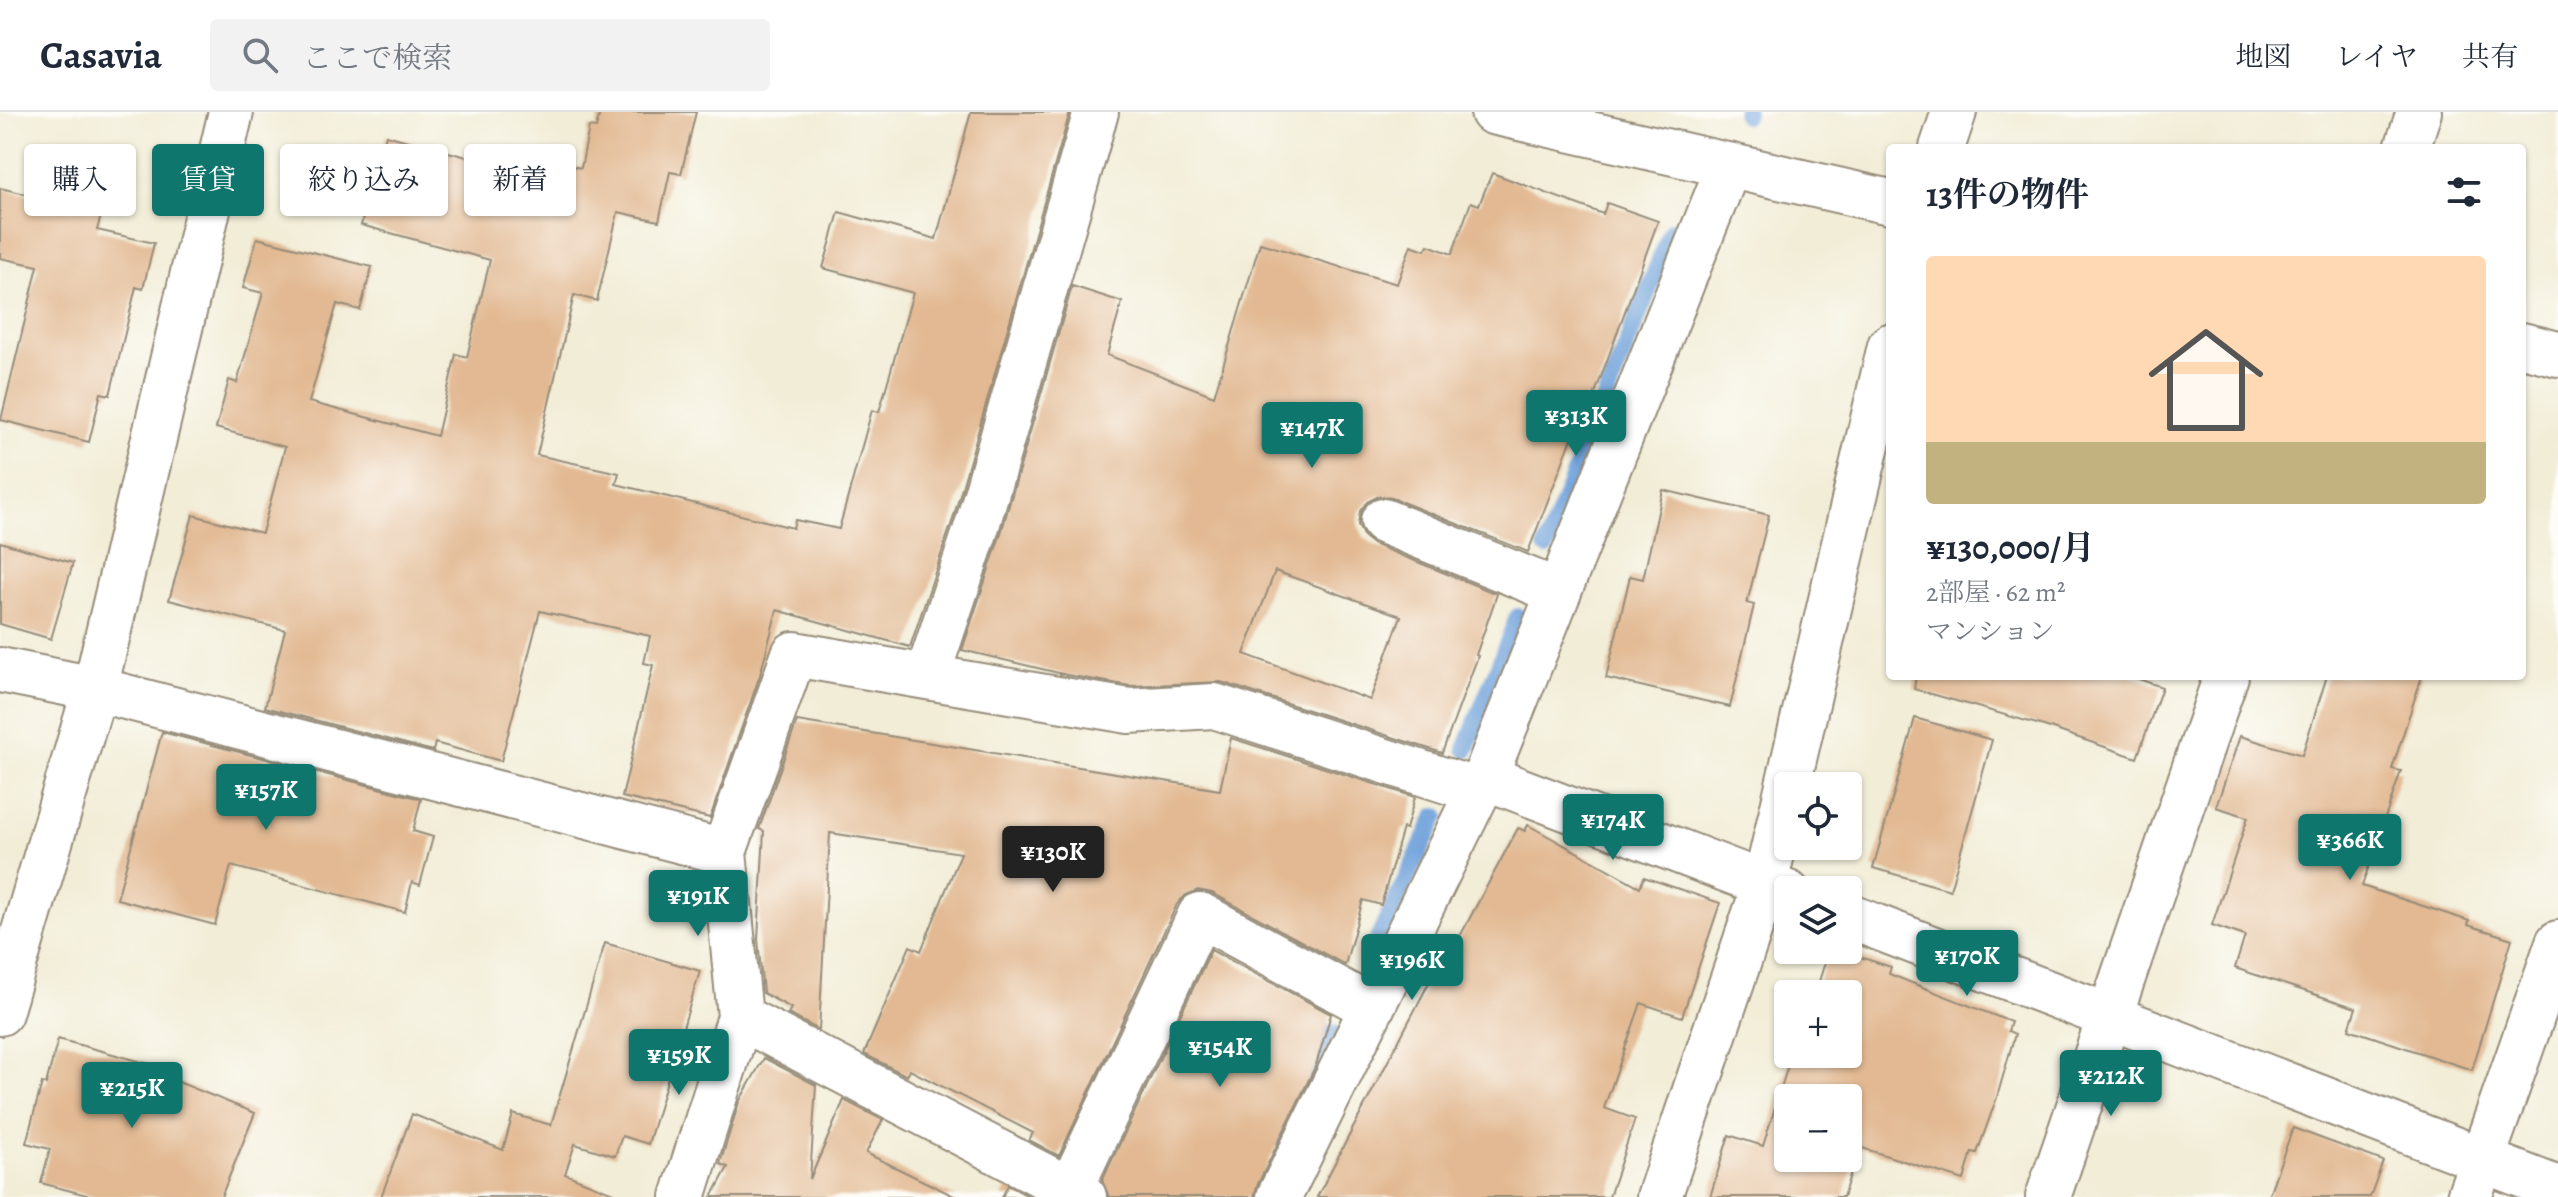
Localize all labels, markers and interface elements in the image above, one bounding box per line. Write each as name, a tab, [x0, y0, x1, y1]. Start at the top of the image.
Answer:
search box	[210, 19, 770, 91]
text: Casavia	[40, 29, 162, 81]
icon: search	[238, 33, 282, 77]
text: ここで検索	[302, 38, 452, 78]
text: 地図	[2235, 38, 2291, 76]
text: レイヤ	[2335, 38, 2418, 76]
text: 共有	[2462, 38, 2518, 76]
chip: 購入	[24, 144, 136, 216]
chip: 賃貸	[152, 144, 264, 216]
chip: 絞り込み	[280, 144, 448, 216]
chip: 新着	[464, 144, 576, 216]
icon: filters	[2442, 170, 2486, 214]
text: 13件の物件	[1926, 171, 2089, 218]
icon: home	[2134, 308, 2278, 452]
pin: ¥313K	[1520, 390, 1632, 458]
text: ¥313K	[1544, 398, 1608, 433]
pin: ¥147K	[1256, 402, 1368, 470]
text: ¥147K	[1280, 410, 1344, 445]
text: ¥130,000/月	[1926, 524, 2095, 571]
text: 2部屋 · 62 m²	[1926, 575, 2066, 610]
text: マンション	[1926, 614, 2055, 649]
pin: ¥157K	[210, 764, 322, 832]
text: ¥157K	[234, 772, 298, 807]
map controls	[1774, 772, 1862, 1172]
button: locate	[1774, 772, 1862, 860]
pin: ¥174K	[1557, 794, 1669, 862]
text: ¥174K	[1581, 802, 1645, 837]
pin: ¥366K	[2294, 814, 2406, 882]
text: ¥366K	[2316, 822, 2384, 857]
pin: ¥130K	[997, 826, 1109, 894]
text: ¥130K	[1020, 834, 1086, 869]
pin: ¥191K	[642, 870, 754, 938]
button: layers	[1774, 876, 1862, 964]
text: ¥191K	[667, 878, 729, 913]
pin: ¥170K	[1911, 930, 2023, 998]
pin: ¥196K	[1356, 934, 1468, 1002]
text: ¥170K	[1934, 938, 2000, 973]
text: ¥196K	[1379, 942, 1445, 977]
button: +	[1774, 980, 1862, 1068]
pin: ¥154K	[1164, 1021, 1276, 1089]
pin: ¥159K	[623, 1029, 735, 1097]
text: ¥154K	[1188, 1029, 1252, 1064]
text: ¥159K	[647, 1037, 711, 1072]
pin: ¥212K	[2055, 1050, 2167, 1118]
text: ¥212K	[2078, 1058, 2144, 1093]
pin: ¥215K	[76, 1062, 188, 1130]
text: ¥215K	[100, 1070, 164, 1105]
button: −	[1774, 1084, 1862, 1172]

